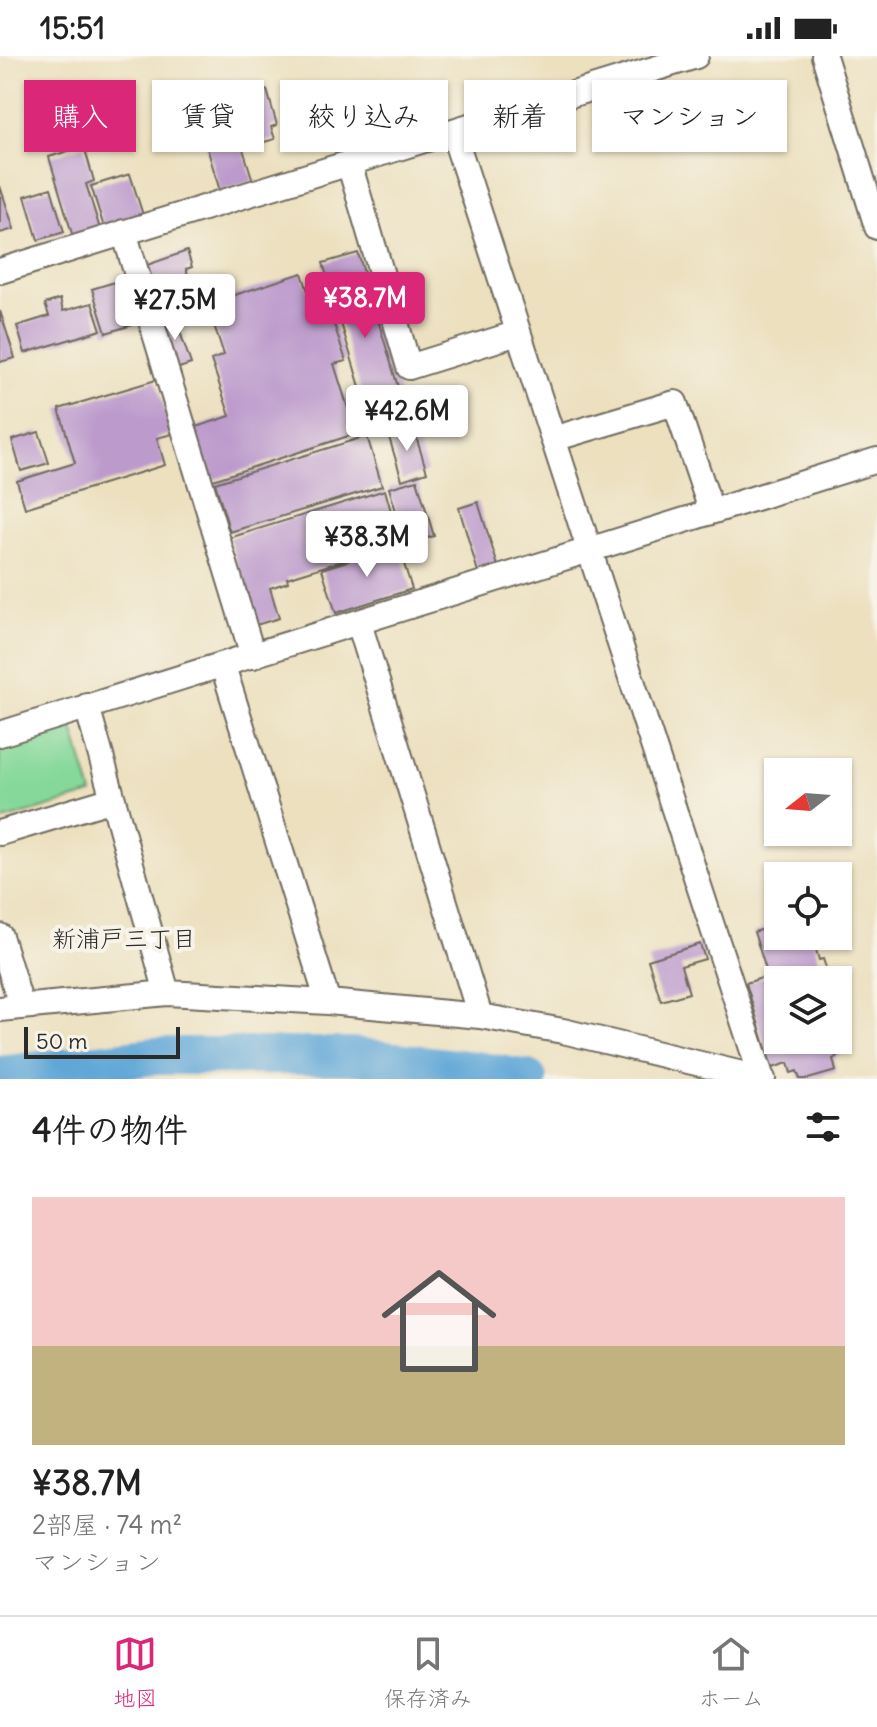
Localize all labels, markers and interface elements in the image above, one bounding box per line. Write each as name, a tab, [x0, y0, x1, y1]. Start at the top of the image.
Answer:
text: 15:51	[40, 9, 105, 47]
chip: 購入	[24, 80, 136, 152]
chip: 賃貸	[152, 80, 264, 152]
chip: 絞り込み	[280, 80, 448, 152]
chip: 新着	[464, 80, 576, 152]
chip: マンション	[592, 80, 787, 152]
pin: ¥38.7M	[300, 272, 430, 340]
pin: ¥27.5M	[110, 274, 240, 342]
text: ¥38.7M	[323, 281, 407, 314]
text: ¥27.5M	[133, 283, 217, 316]
pin: ¥42.6M	[342, 385, 472, 453]
text: ¥42.6M	[364, 394, 450, 427]
pin: ¥38.3M	[302, 511, 432, 579]
text: ¥38.3M	[324, 520, 410, 553]
north arrow	[764, 758, 852, 846]
map controls	[764, 758, 852, 1054]
button: locate	[764, 862, 852, 950]
district label: 新浦戸三丁目	[52, 923, 196, 953]
button: layers	[764, 966, 852, 1054]
scale bar	[24, 1023, 180, 1059]
text: 50 m	[36, 1027, 88, 1055]
icon: filters	[801, 1105, 845, 1149]
text: 4件の物件	[32, 1108, 188, 1151]
icon: home	[367, 1249, 511, 1393]
text: ¥38.7M	[32, 1461, 142, 1504]
text: 2部屋 · 74 m²	[32, 1508, 182, 1541]
text: マンション	[32, 1545, 161, 1578]
tab: 地図	[113, 1632, 157, 1712]
tab: 保存済み	[384, 1632, 472, 1712]
tab: ホーム	[699, 1632, 764, 1712]

